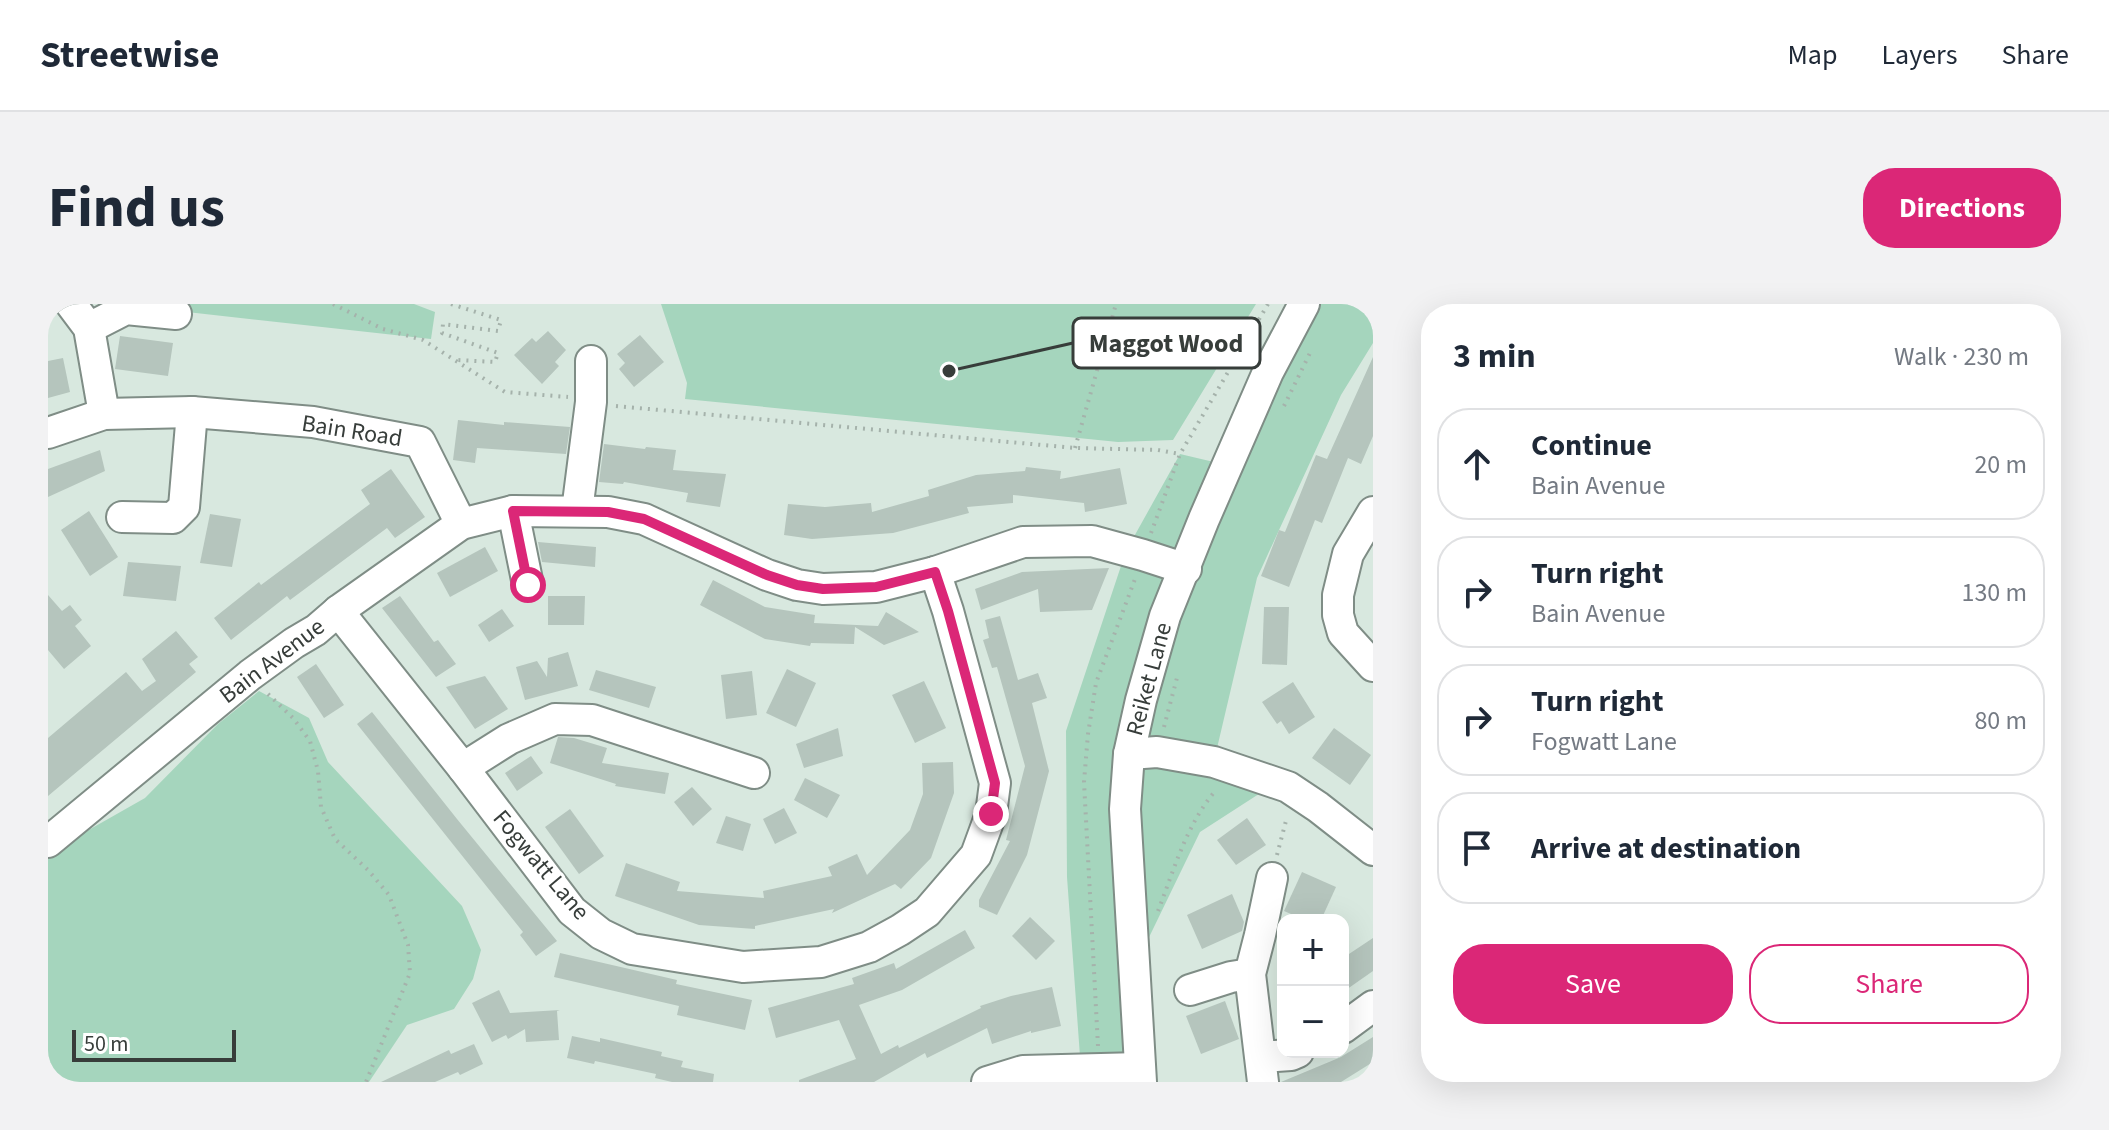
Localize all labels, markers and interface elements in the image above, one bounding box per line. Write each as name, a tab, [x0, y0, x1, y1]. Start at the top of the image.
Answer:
text: Streetwise	[40, 28, 219, 82]
text: Map	[1787, 35, 1837, 75]
text: Layers	[1881, 35, 1957, 75]
text: Share	[2001, 35, 2069, 75]
button: Directions	[1863, 168, 2061, 248]
text: Find us	[48, 169, 225, 248]
callout: Maggot Wood	[1073, 318, 1260, 368]
text: Maggot Wood	[1089, 325, 1243, 362]
text: 3 min	[1453, 332, 1536, 381]
text: Walk · 230 m	[1894, 338, 2029, 375]
street label: Bain Road	[299, 406, 405, 456]
text: Continue	[1531, 424, 1652, 467]
icon: ahead	[1455, 442, 1499, 486]
text: 20 m	[1974, 446, 2027, 483]
text: Bain Avenue	[1531, 467, 1665, 504]
text: Turn right	[1531, 552, 1663, 595]
route start	[510, 567, 546, 603]
icon: right	[1455, 570, 1499, 614]
text: 130 m	[1961, 574, 2027, 611]
text: Bain Avenue	[1531, 595, 1665, 632]
street label: Bain Avenue	[212, 610, 332, 712]
street label: Reiket Lane	[1117, 618, 1181, 740]
text: Turn right	[1531, 680, 1663, 723]
icon: right	[1455, 698, 1499, 742]
text: 80 m	[1974, 702, 2027, 739]
text: Fogwatt Lane	[1531, 723, 1677, 760]
route end	[973, 796, 1009, 832]
street label: Fogwatt Lane	[484, 802, 598, 928]
icon: arrive	[1455, 826, 1499, 870]
text: Arrive at destination	[1531, 827, 1801, 870]
map controls	[1277, 914, 1349, 1058]
button: +	[1277, 914, 1349, 986]
button: Save	[1453, 944, 1733, 1024]
button: Share	[1749, 944, 2029, 1024]
button: −	[1277, 986, 1349, 1058]
scale bar	[72, 1026, 236, 1062]
text: 50 m	[84, 1028, 129, 1060]

